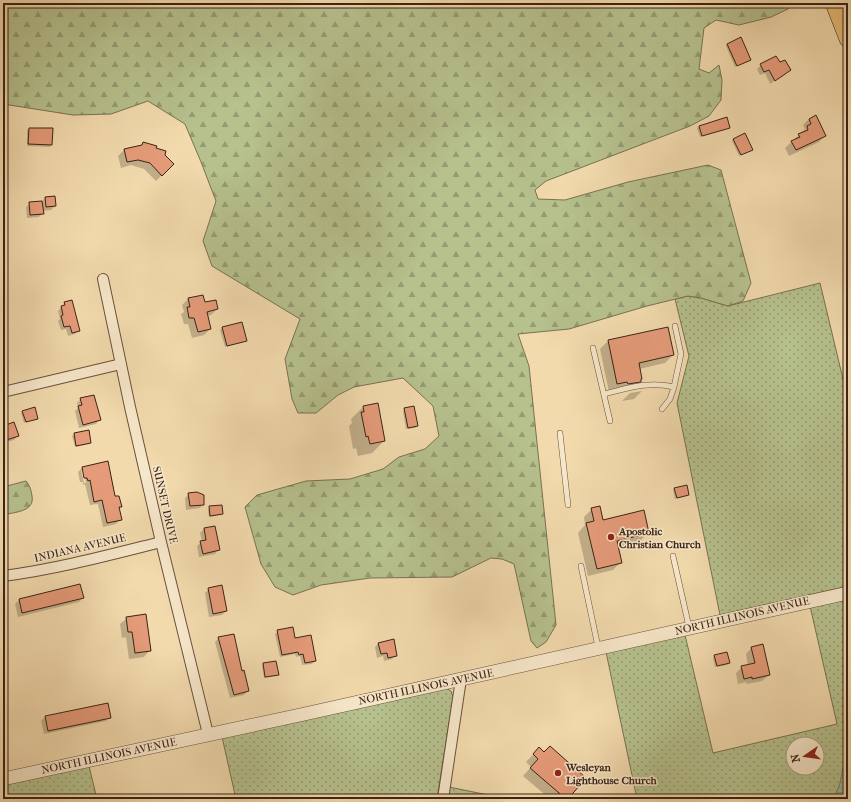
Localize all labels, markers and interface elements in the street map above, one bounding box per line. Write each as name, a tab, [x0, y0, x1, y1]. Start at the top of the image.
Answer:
street label: SUNSET DRIVE	[150, 465, 180, 545]
place label: Apostolic Christian Church	[618, 525, 702, 551]
street label: INDIANA AVENUE	[33, 531, 127, 565]
marker: Apostolic Christian Church	[606, 532, 616, 542]
street label: NORTH ILLINOIS AVENUE	[673, 594, 811, 638]
street label: NORTH ILLINOIS AVENUE	[357, 666, 495, 708]
street label: NORTH ILLINOIS AVENUE	[40, 735, 178, 777]
north arrow	[785, 736, 825, 776]
text: N	[788, 752, 803, 764]
place label: Wesleyan Lighthouse Church	[565, 761, 657, 787]
marker: Wesleyan Lighthouse Church	[553, 768, 563, 778]

